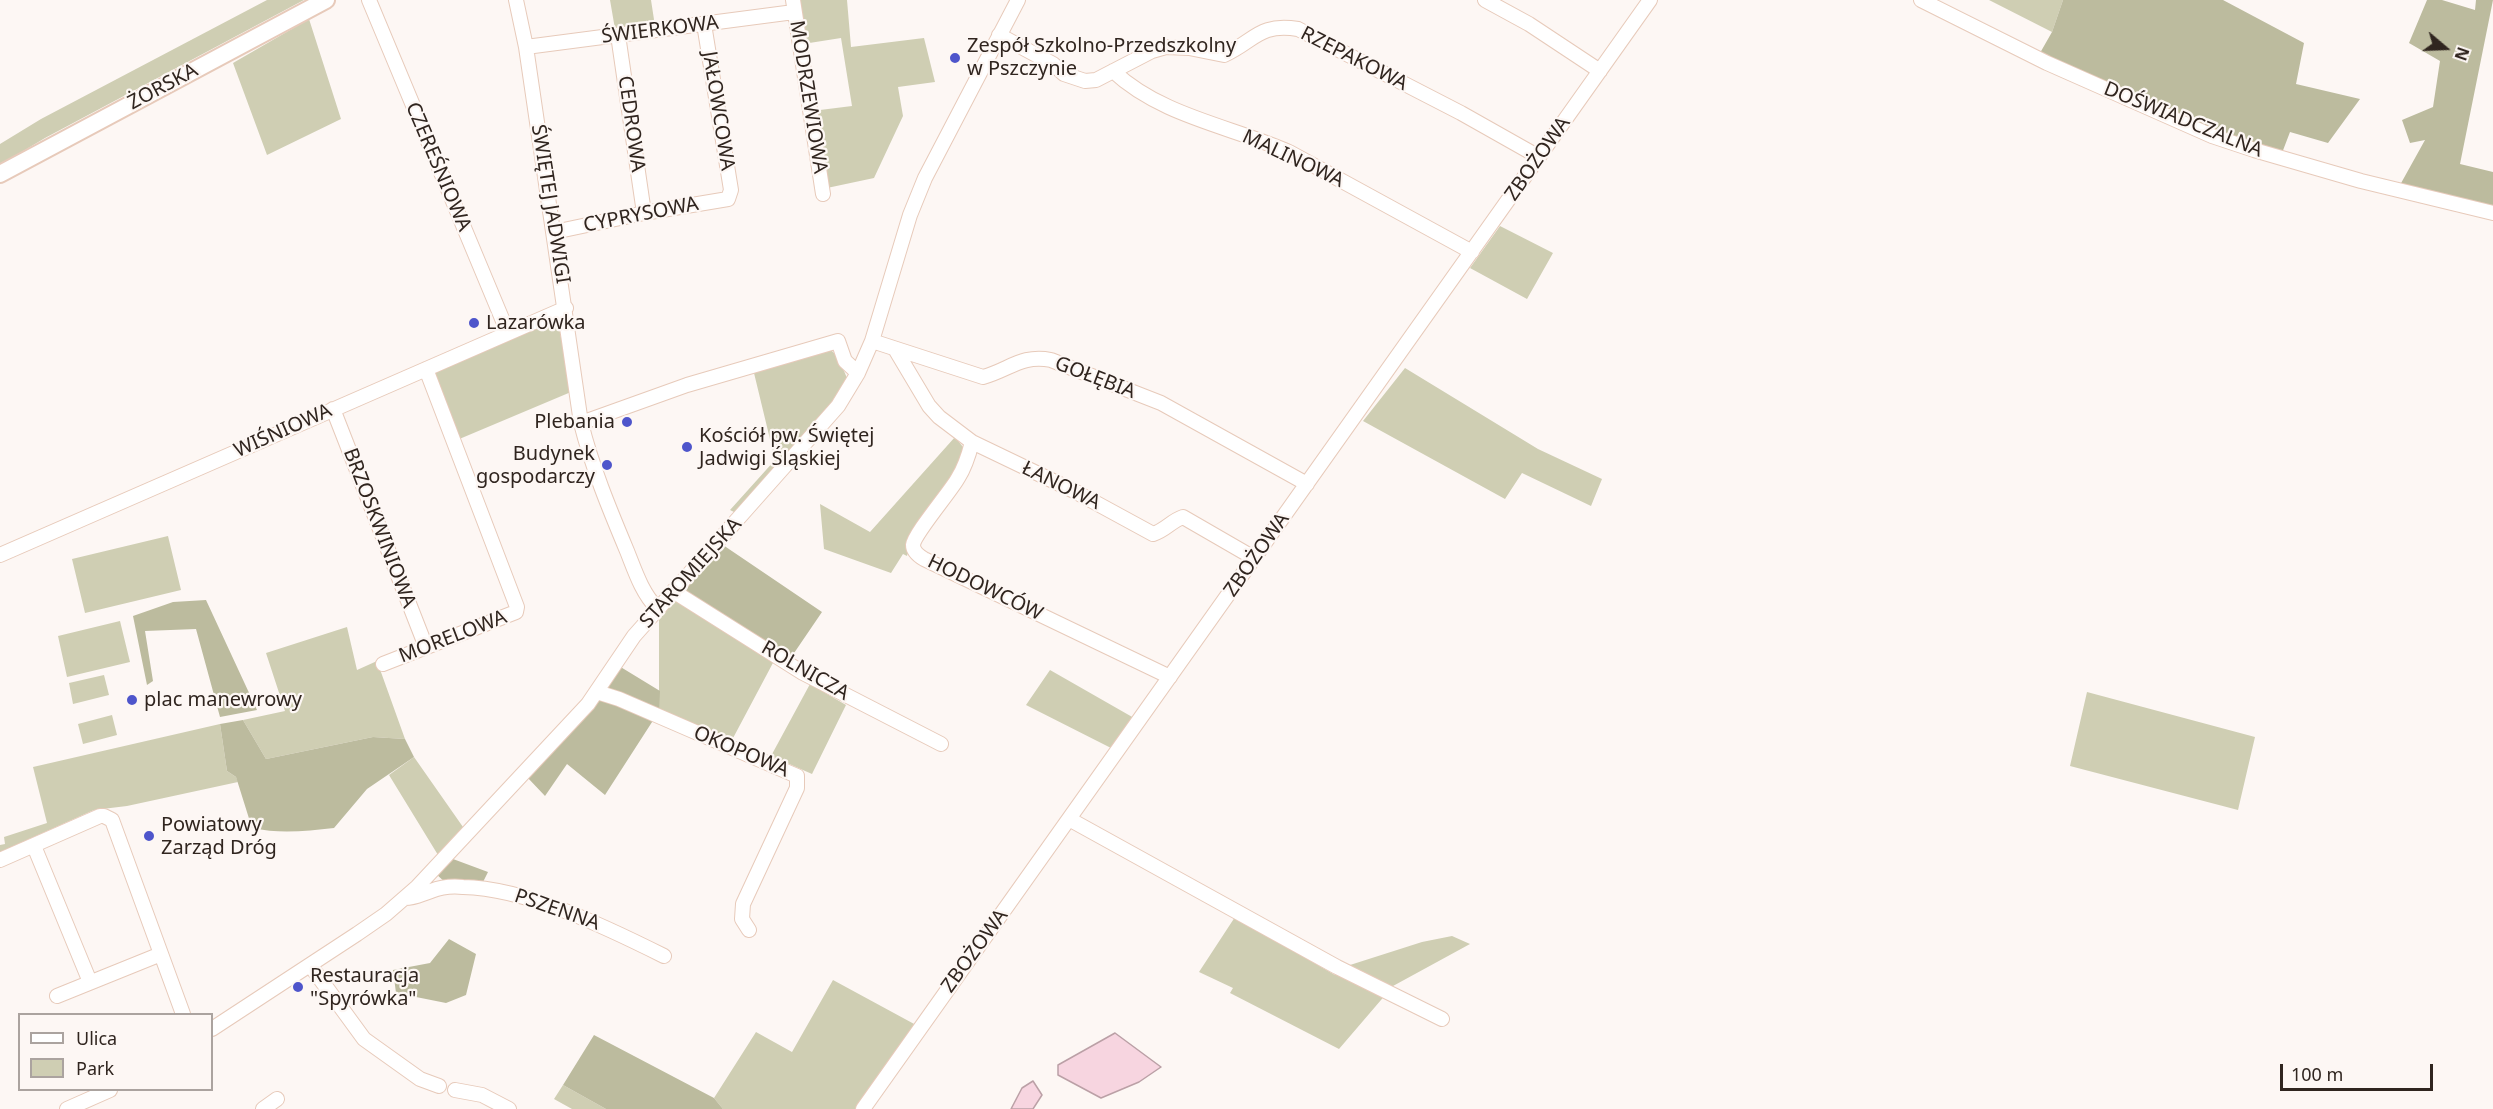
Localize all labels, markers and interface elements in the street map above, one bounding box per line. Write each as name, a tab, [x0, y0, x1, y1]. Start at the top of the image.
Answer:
street label: ŚWIERKOWA	[600, 11, 720, 49]
north arrow	[2415, 18, 2475, 78]
street label: MODRZEWIOWA	[784, 19, 832, 175]
street label: RZEPAKOWA	[1296, 22, 1412, 96]
place label: Zespół Szkolno-Przedszkolny w Pszczynie	[967, 34, 1236, 81]
text: N	[2450, 44, 2475, 64]
street label: JAŁOWCOWA	[697, 50, 739, 172]
marker: Zespół Szkolno-Przedszkolny w Pszczynie	[948, 51, 962, 65]
street label: ŻORSKA	[124, 59, 202, 115]
street label: CEDROWA	[612, 74, 650, 174]
street label: DOŚWIADCZALNA	[2100, 77, 2266, 163]
street label: CZEREŚNIOWA	[400, 99, 476, 235]
street label: ZBOŻOWA	[1500, 112, 1576, 206]
street label: ŚWIĘTEJ JADWIGI	[526, 123, 574, 285]
street label: MALINOWA	[1238, 125, 1348, 193]
street label: CYPRYSOWA	[581, 192, 701, 238]
place label: Lazarówka	[486, 311, 585, 335]
marker: Lazarówka	[467, 316, 481, 330]
street label: GOŁĘBIA	[1051, 352, 1139, 404]
street label: WIŚNIOWA	[230, 399, 336, 463]
place label: Plebania	[534, 410, 615, 434]
marker: Plebania	[620, 415, 634, 429]
place label: Kościół pw. Świętej Jadwigi Śląskiej	[699, 424, 874, 471]
marker: Kościół pw. Świętej Jadwigi Śląskiej	[680, 440, 694, 454]
place label: Budynek gospodarczy	[476, 442, 595, 489]
street label: BRZOSKWINIOWA	[338, 445, 420, 611]
street label: ŁANOWA	[1018, 457, 1104, 515]
marker: Budynek gospodarczy	[600, 458, 614, 472]
street label: ZBOŻOWA	[1219, 508, 1295, 602]
street label: STAROMIEJSKA	[635, 513, 747, 633]
street label: HODOWCÓW	[924, 550, 1046, 626]
street label: MORELOWA	[396, 605, 510, 669]
street label: ROLNICZA	[757, 636, 853, 706]
place label: plac manewrowy	[144, 688, 302, 712]
marker: plac manewrowy	[125, 693, 139, 707]
street label: OKOPOWA	[690, 721, 792, 783]
place label: Powiatowy Zarząd Dróg	[161, 813, 277, 860]
marker: Powiatowy Zarząd Dróg	[142, 829, 156, 843]
street label: PSZENNA	[511, 884, 603, 936]
street label: ZBOŻOWA	[937, 905, 1013, 997]
place label: Restauracja "Spyrówka"	[310, 964, 419, 1011]
marker: Restauracja "Spyrówka"	[291, 980, 305, 994]
legend	[18, 1013, 213, 1091]
text: Ulica	[76, 1026, 117, 1050]
scale bar	[2283, 1052, 2436, 1090]
text: Park	[76, 1056, 114, 1080]
text: 100 m	[2291, 1062, 2343, 1086]

